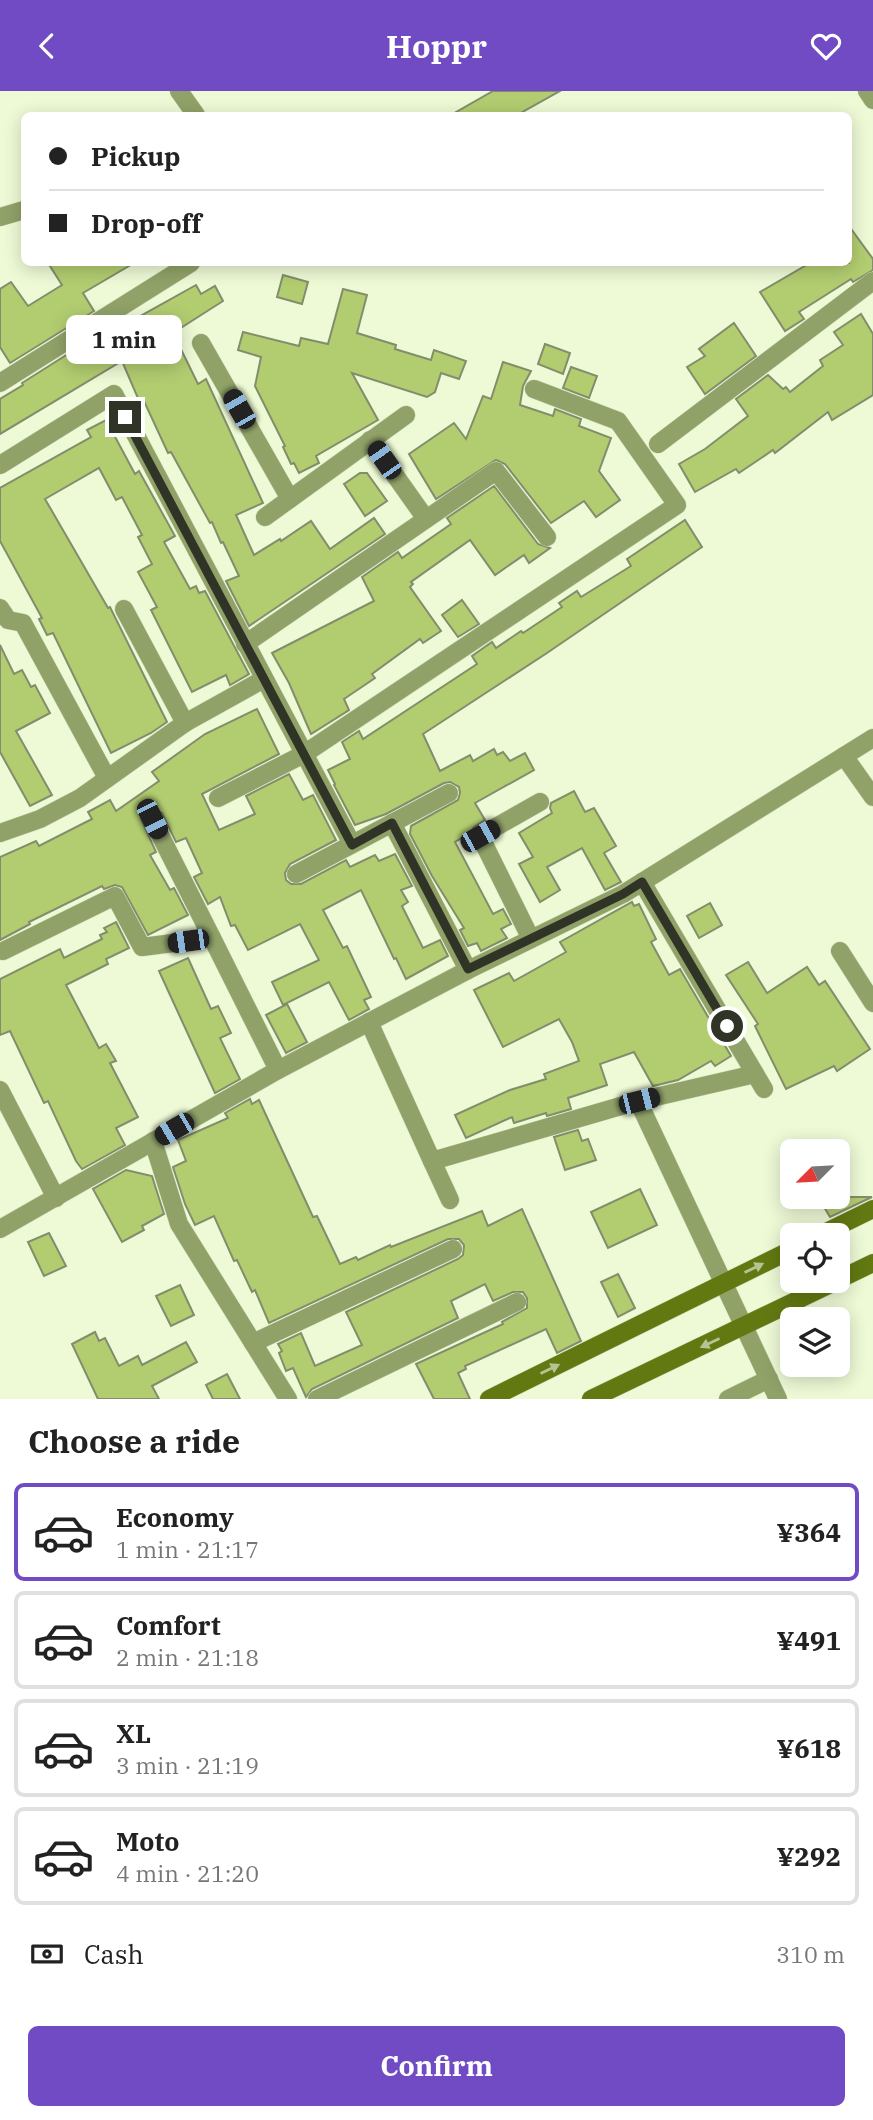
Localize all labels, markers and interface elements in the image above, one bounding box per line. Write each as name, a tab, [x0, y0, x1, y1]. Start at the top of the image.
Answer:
text: Hoppr	[386, 25, 487, 67]
icon: back	[28, 27, 66, 65]
icon: heart	[807, 27, 845, 65]
text: Pickup	[91, 139, 181, 173]
text: Drop-off	[91, 206, 202, 240]
callout: 1 min	[67, 315, 183, 365]
text: 1 min	[92, 324, 156, 354]
car	[220, 386, 259, 432]
route end	[109, 401, 141, 433]
car	[364, 437, 405, 483]
car	[134, 796, 171, 842]
car	[457, 817, 504, 855]
car	[166, 928, 211, 954]
route start	[711, 1010, 743, 1042]
car	[617, 1086, 662, 1116]
car	[151, 1109, 198, 1149]
north arrow	[780, 1139, 850, 1209]
map controls	[780, 1139, 850, 1377]
button: locate	[780, 1223, 850, 1293]
one-way arrow	[744, 1262, 764, 1274]
button: layers	[780, 1307, 850, 1377]
one-way arrow	[700, 1338, 720, 1349]
one-way arrow	[540, 1363, 560, 1374]
text: Choose a ride	[28, 1420, 240, 1462]
text: Economy	[116, 1500, 234, 1534]
icon: car	[32, 1501, 95, 1564]
text: ¥364	[776, 1515, 841, 1549]
text: 1 min · 21:17	[116, 1534, 259, 1564]
text: Comfort	[116, 1608, 221, 1642]
icon: car	[32, 1609, 95, 1672]
text: ¥491	[776, 1623, 841, 1657]
text: 2 min · 21:18	[116, 1642, 259, 1672]
text: XL	[116, 1716, 151, 1750]
icon: car	[32, 1717, 95, 1780]
text: ¥618	[776, 1731, 841, 1765]
text: 3 min · 21:19	[116, 1750, 259, 1780]
text: Moto	[116, 1824, 179, 1858]
icon: car	[32, 1825, 95, 1888]
text: ¥292	[776, 1839, 841, 1873]
text: 4 min · 21:20	[116, 1858, 259, 1888]
icon: cash	[28, 1935, 66, 1973]
text: Cash	[84, 1937, 144, 1971]
text: 310 m	[776, 1939, 845, 1969]
button: Confirm	[28, 2026, 845, 2106]

